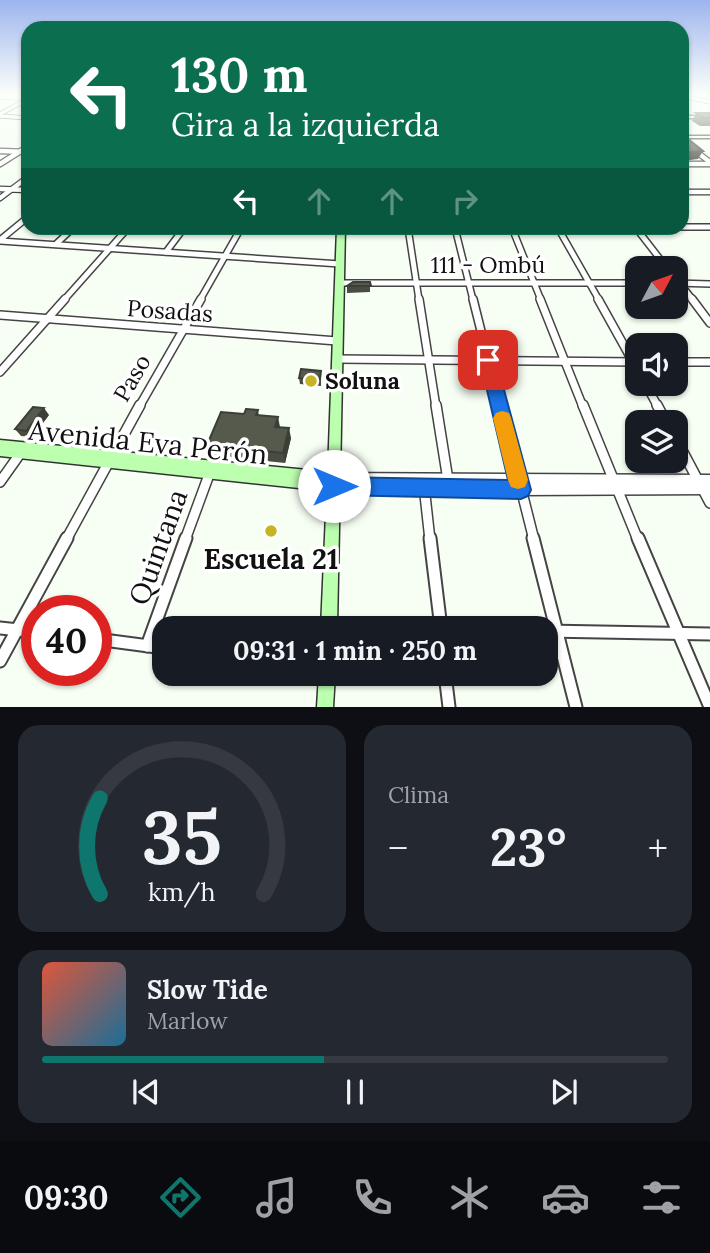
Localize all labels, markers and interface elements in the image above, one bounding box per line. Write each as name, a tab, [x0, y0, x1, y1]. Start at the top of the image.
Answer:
text: 130 m	[171, 43, 307, 105]
icon: left	[56, 49, 147, 140]
text: Gira a la izquierda	[171, 104, 440, 145]
icon: left	[227, 182, 265, 220]
icon: ahead	[300, 182, 338, 220]
icon: ahead	[373, 182, 411, 220]
icon: right	[446, 182, 484, 220]
street label: 111 - Ombú	[431, 250, 545, 279]
north arrow	[625, 256, 688, 318]
map controls	[625, 256, 688, 473]
street label: Posadas	[126, 293, 214, 328]
pin	[458, 330, 518, 390]
button: sound	[625, 333, 688, 396]
icon: arrive	[469, 341, 507, 379]
street label: Paso	[107, 349, 157, 407]
place label: Soluna	[325, 366, 400, 395]
marker: Soluna	[303, 373, 319, 389]
button: layers	[625, 410, 688, 473]
street label: Avenida Eva Perón	[26, 411, 269, 472]
position arrow	[297, 449, 371, 523]
street label: Quintana	[121, 484, 195, 610]
marker: Escuela 21	[263, 523, 279, 539]
place label: Escuela 21	[204, 541, 338, 577]
speed limit sign: 40	[21, 595, 112, 686]
text: 09:31 · 1 min · 250 m	[233, 634, 477, 667]
text: Clima	[388, 780, 449, 809]
text: 35	[142, 792, 222, 885]
text: 23°	[490, 814, 566, 880]
text: −	[388, 824, 408, 872]
text: +	[648, 824, 668, 872]
text: km/h	[148, 876, 216, 908]
text: Slow Tide	[147, 973, 268, 1006]
text: Marlow	[147, 1006, 228, 1035]
icon: previous	[127, 1073, 165, 1111]
icon: pause	[336, 1073, 374, 1111]
icon: next	[545, 1073, 583, 1111]
icon: directions	[156, 1173, 205, 1222]
icon: music	[252, 1173, 301, 1222]
icon: phone	[348, 1173, 397, 1222]
icon: climate	[445, 1173, 494, 1222]
icon: car	[541, 1173, 590, 1222]
icon: filters	[637, 1173, 686, 1222]
text: 09:30	[24, 1177, 109, 1218]

